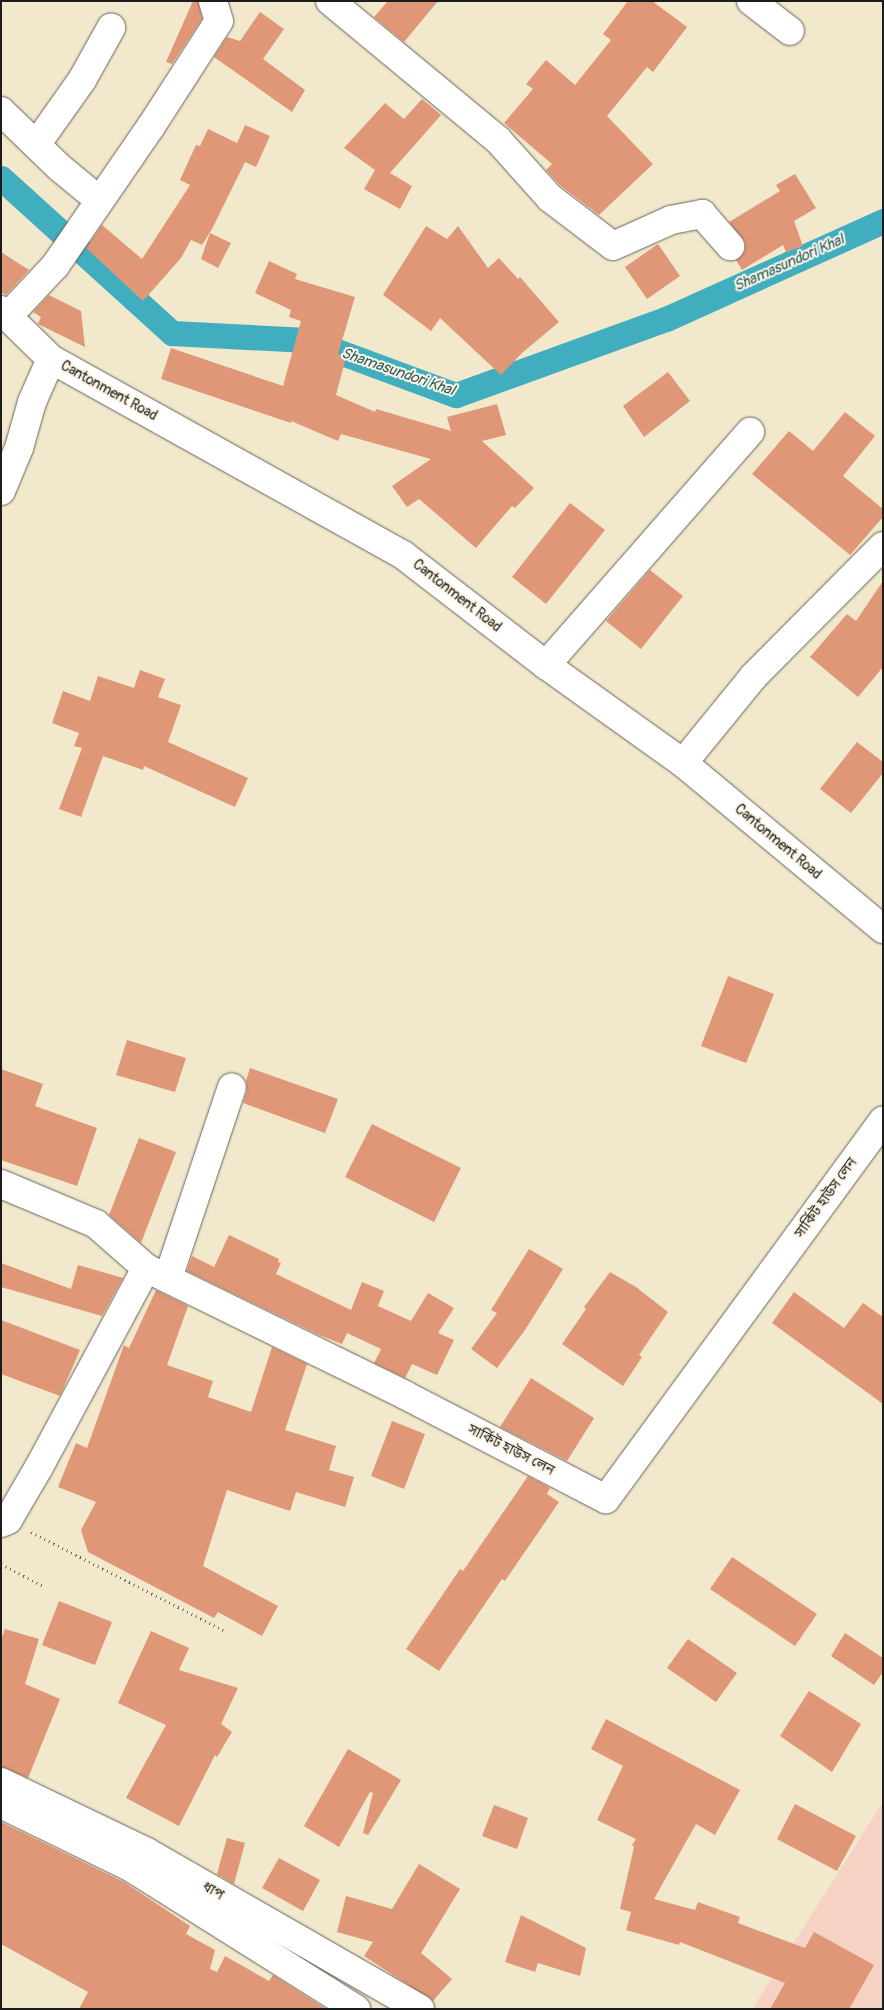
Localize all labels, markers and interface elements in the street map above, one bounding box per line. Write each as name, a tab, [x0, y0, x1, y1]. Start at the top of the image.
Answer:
water label: Shamasundori Khal	[731, 231, 847, 295]
water label: Shamasundori Khal	[339, 344, 457, 400]
street label: Cantonment Road	[58, 357, 160, 425]
street label: Cantonment Road	[409, 556, 505, 636]
street label: Cantonment Road	[731, 801, 825, 883]
street label: সার্কিট হাউস লেন	[791, 1155, 861, 1241]
street label: সার্কিট হাউস লেন	[465, 1421, 557, 1479]
street label: ধাপ	[199, 1878, 227, 1904]

